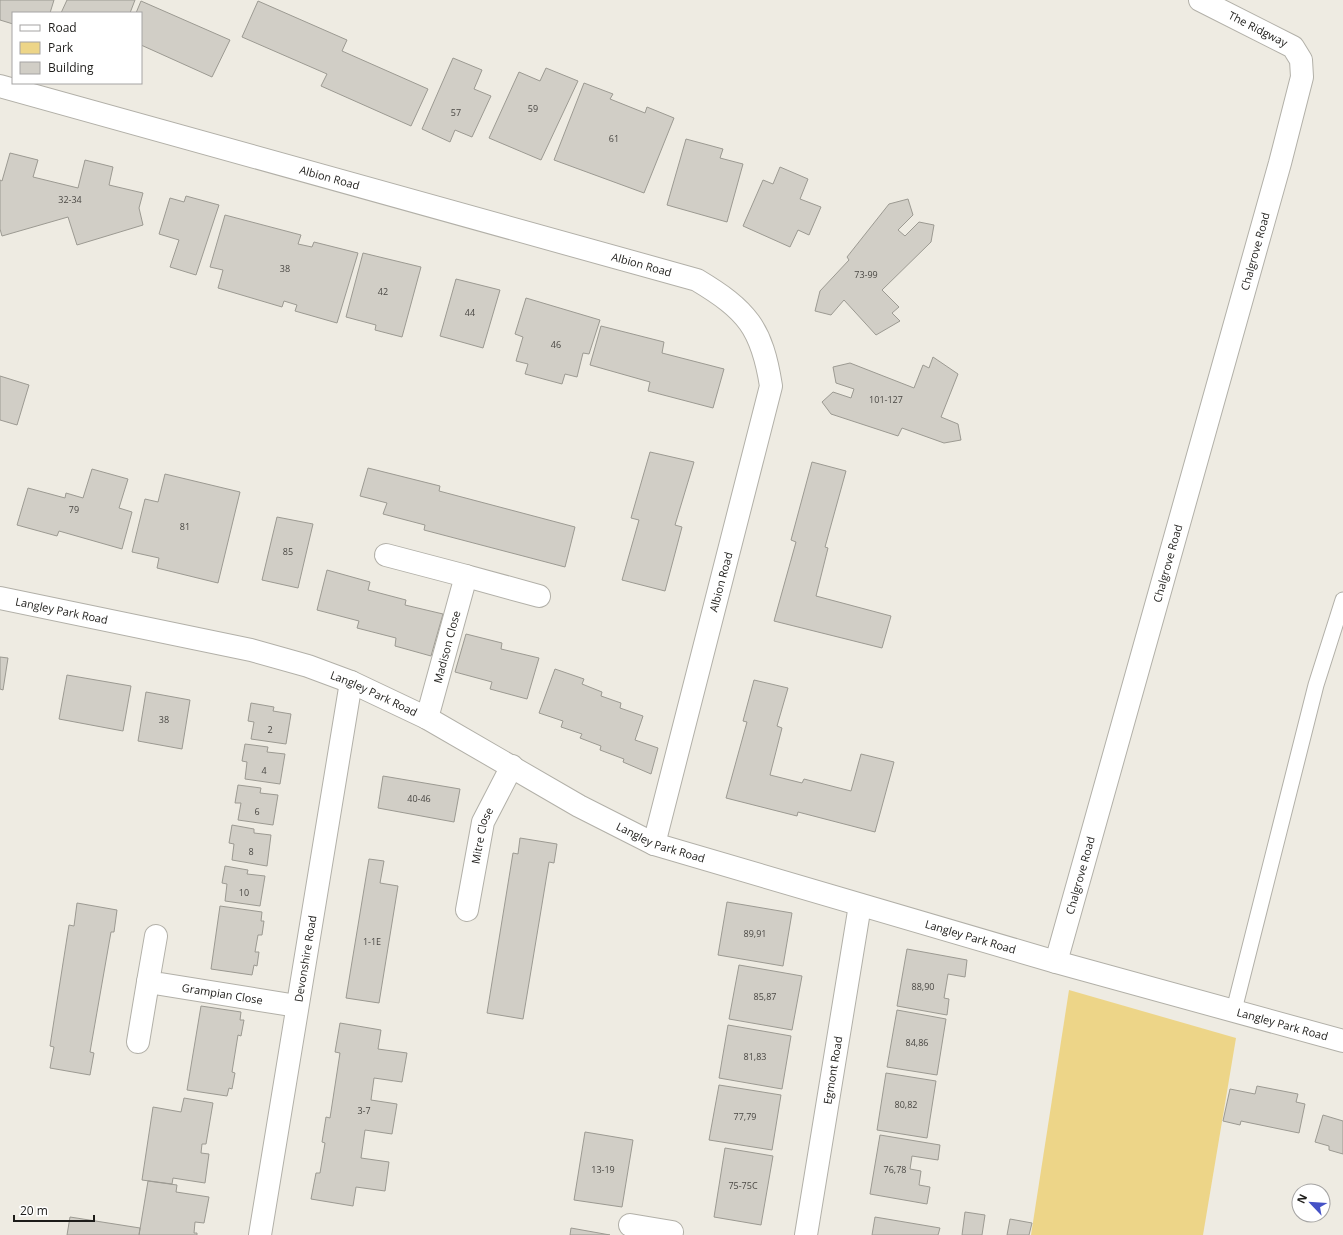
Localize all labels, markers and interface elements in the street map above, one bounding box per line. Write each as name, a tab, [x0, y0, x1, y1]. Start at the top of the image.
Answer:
street label: The Ridgway	[1226, 7, 1291, 50]
legend	[12, 12, 142, 84]
text: Road	[48, 19, 77, 36]
text: Park	[48, 39, 74, 56]
text: Building	[48, 59, 94, 76]
house number: 59	[528, 102, 538, 115]
house number: 57	[451, 106, 461, 119]
house number: 61	[609, 132, 619, 145]
street label: Albion Road	[298, 162, 361, 193]
house number: 32-34	[58, 193, 82, 206]
street label: Chalgrove Road	[1237, 210, 1273, 292]
street label: Albion Road	[610, 249, 674, 280]
house number: 38	[280, 262, 290, 275]
house number: 73-99	[854, 268, 878, 281]
house number: 42	[378, 285, 388, 298]
house number: 44	[465, 306, 475, 319]
house number: 46	[551, 338, 561, 351]
house number: 101-127	[869, 393, 903, 406]
house number: 79	[69, 503, 79, 516]
house number: 81	[180, 520, 190, 533]
street label: Chalgrove Road	[1149, 522, 1185, 604]
house number: 85	[283, 545, 293, 558]
street label: Albion Road	[705, 550, 736, 614]
street label: Langley Park Road	[14, 593, 109, 627]
street label: Madison Close	[430, 609, 463, 685]
street label: Langley Park Road	[328, 667, 420, 719]
house number: 38	[159, 713, 169, 726]
house number: 2	[267, 723, 273, 736]
house number: 4	[261, 764, 267, 777]
house number: 40-46	[407, 792, 431, 805]
house number: 6	[254, 805, 260, 818]
street label: Mitre Close	[468, 805, 496, 865]
street label: Langley Park Road	[614, 818, 707, 866]
street label: Chalgrove Road	[1062, 834, 1098, 916]
house number: 8	[248, 845, 254, 858]
house number: 10	[239, 886, 249, 899]
street label: Devonshire Road	[290, 914, 319, 1003]
street label: Langley Park Road	[923, 916, 1018, 957]
house number: 89,91	[744, 927, 766, 940]
house number: 1-1E	[363, 935, 381, 948]
street label: Grampian Close	[181, 980, 264, 1007]
house number: 88,90	[912, 980, 934, 993]
house number: 85,87	[754, 990, 776, 1003]
street label: Langley Park Road	[1235, 1004, 1330, 1044]
street label: Egmont Road	[820, 1035, 845, 1105]
house number: 84,86	[906, 1036, 928, 1049]
house number: 81,83	[744, 1050, 766, 1063]
house number: 80,82	[895, 1098, 917, 1111]
house number: 3-7	[357, 1104, 371, 1117]
house number: 77,79	[734, 1110, 756, 1123]
house number: 13-19	[591, 1163, 615, 1176]
house number: 76,78	[884, 1163, 906, 1176]
house number: 75-75C	[728, 1179, 758, 1192]
north arrow	[1291, 1183, 1331, 1223]
text: N	[1293, 1191, 1310, 1206]
scale bar	[14, 1197, 94, 1223]
text: 20 m	[20, 1202, 48, 1219]

